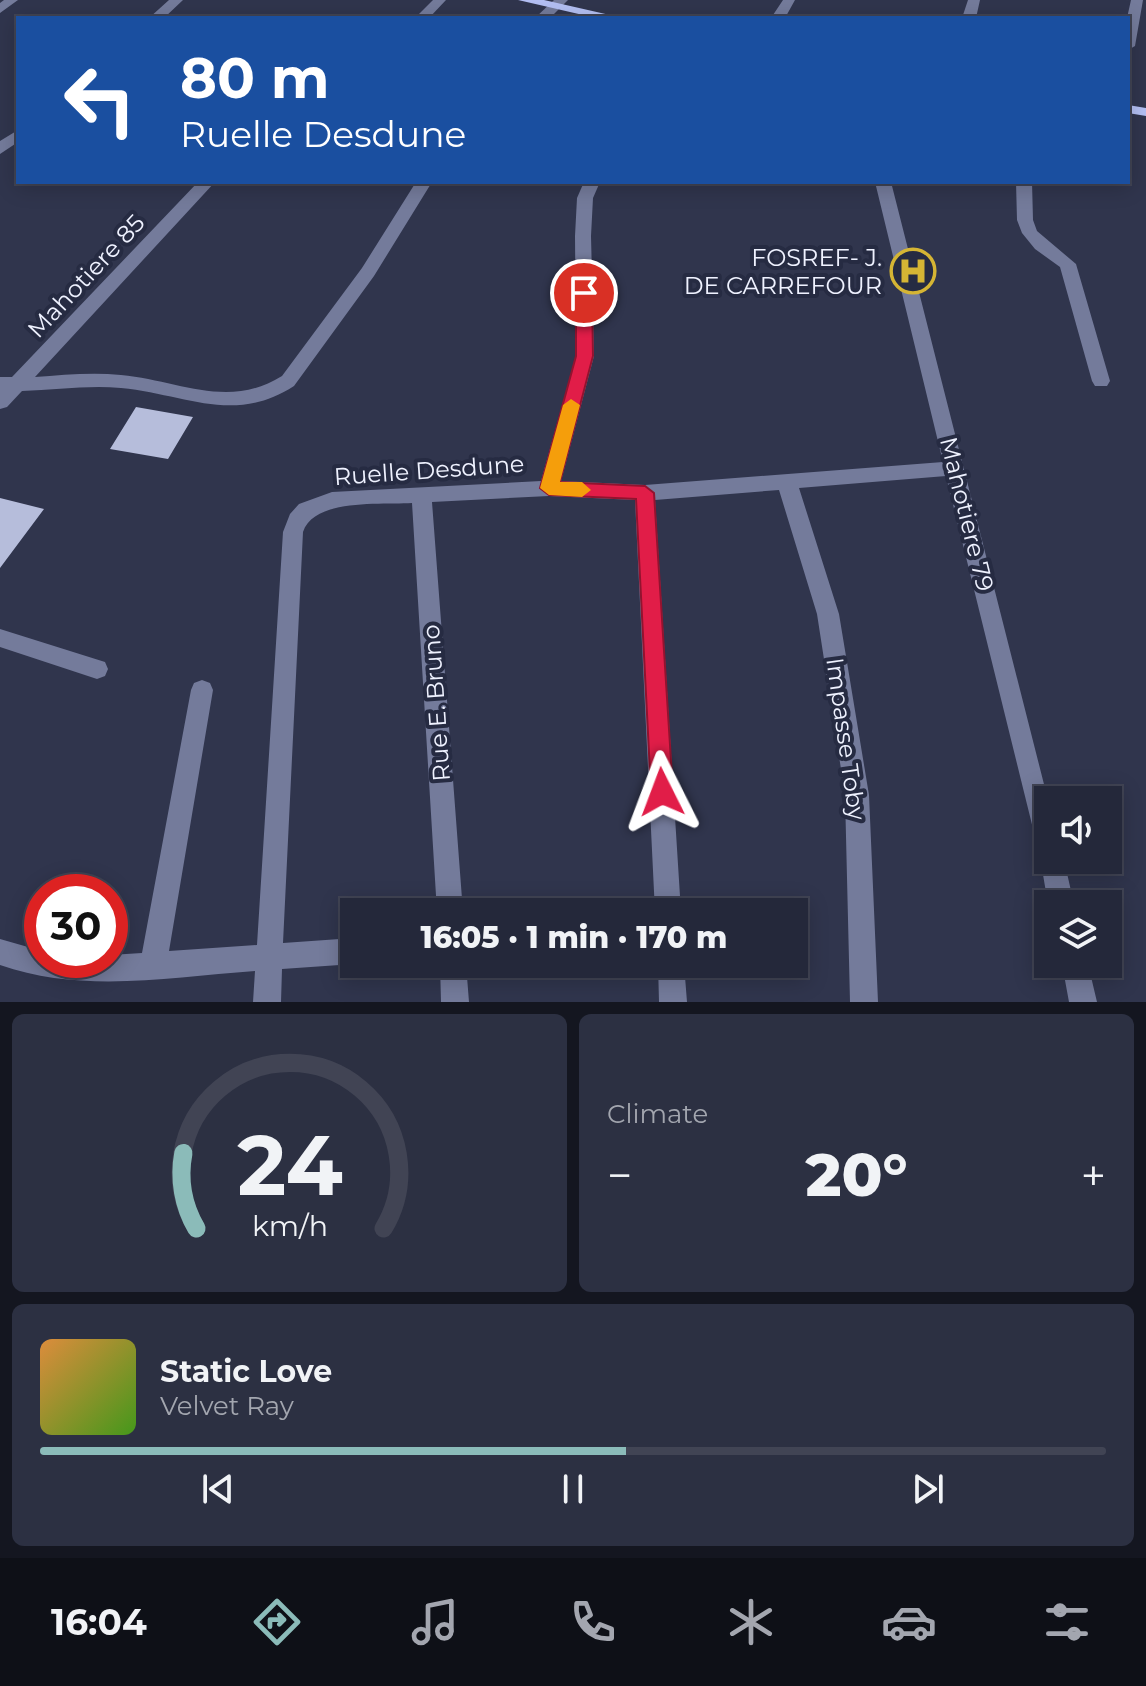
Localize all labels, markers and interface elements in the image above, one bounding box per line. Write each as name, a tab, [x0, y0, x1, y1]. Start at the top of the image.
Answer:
text: 80 m	[180, 44, 330, 112]
icon: left	[48, 48, 152, 152]
text: Ruelle Desdune	[180, 112, 466, 156]
street label: Mahotiere 85	[22, 208, 150, 344]
place label: FOSREF- J. DE CARREFOUR	[684, 243, 882, 300]
hospital icon: FOSREF- J. DE CARREFOUR	[889, 247, 937, 295]
pin	[550, 259, 618, 327]
icon: arrive	[562, 271, 606, 315]
street label: Mahotiere 79	[934, 434, 1000, 594]
street label: Ruelle Desdune	[333, 449, 525, 491]
street label: Rue E. Bruno	[416, 624, 456, 782]
street label: Impasse Toby	[820, 656, 872, 822]
position arrow	[620, 750, 704, 834]
map controls	[1034, 786, 1122, 978]
button: sound	[1034, 786, 1122, 874]
speed limit sign: 30	[24, 874, 128, 978]
button: layers	[1034, 890, 1122, 978]
text: 16:05 · 1 min · 170 m	[421, 919, 727, 956]
text: Climate	[607, 1098, 708, 1130]
text: 24	[237, 1114, 342, 1216]
text: 20°	[805, 1138, 908, 1211]
text: −	[607, 1148, 632, 1202]
text: +	[1081, 1148, 1106, 1202]
text: km/h	[251, 1208, 328, 1243]
text: Static Love	[160, 1353, 332, 1390]
text: Velvet Ray	[160, 1390, 294, 1422]
icon: previous	[196, 1467, 240, 1511]
icon: pause	[551, 1467, 595, 1511]
icon: next	[906, 1467, 950, 1511]
icon: directions	[249, 1594, 305, 1650]
icon: music	[407, 1594, 463, 1650]
icon: phone	[565, 1594, 621, 1650]
icon: climate	[723, 1594, 779, 1650]
icon: car	[881, 1594, 937, 1650]
icon: filters	[1039, 1594, 1095, 1650]
text: 16:04	[51, 1600, 147, 1644]

